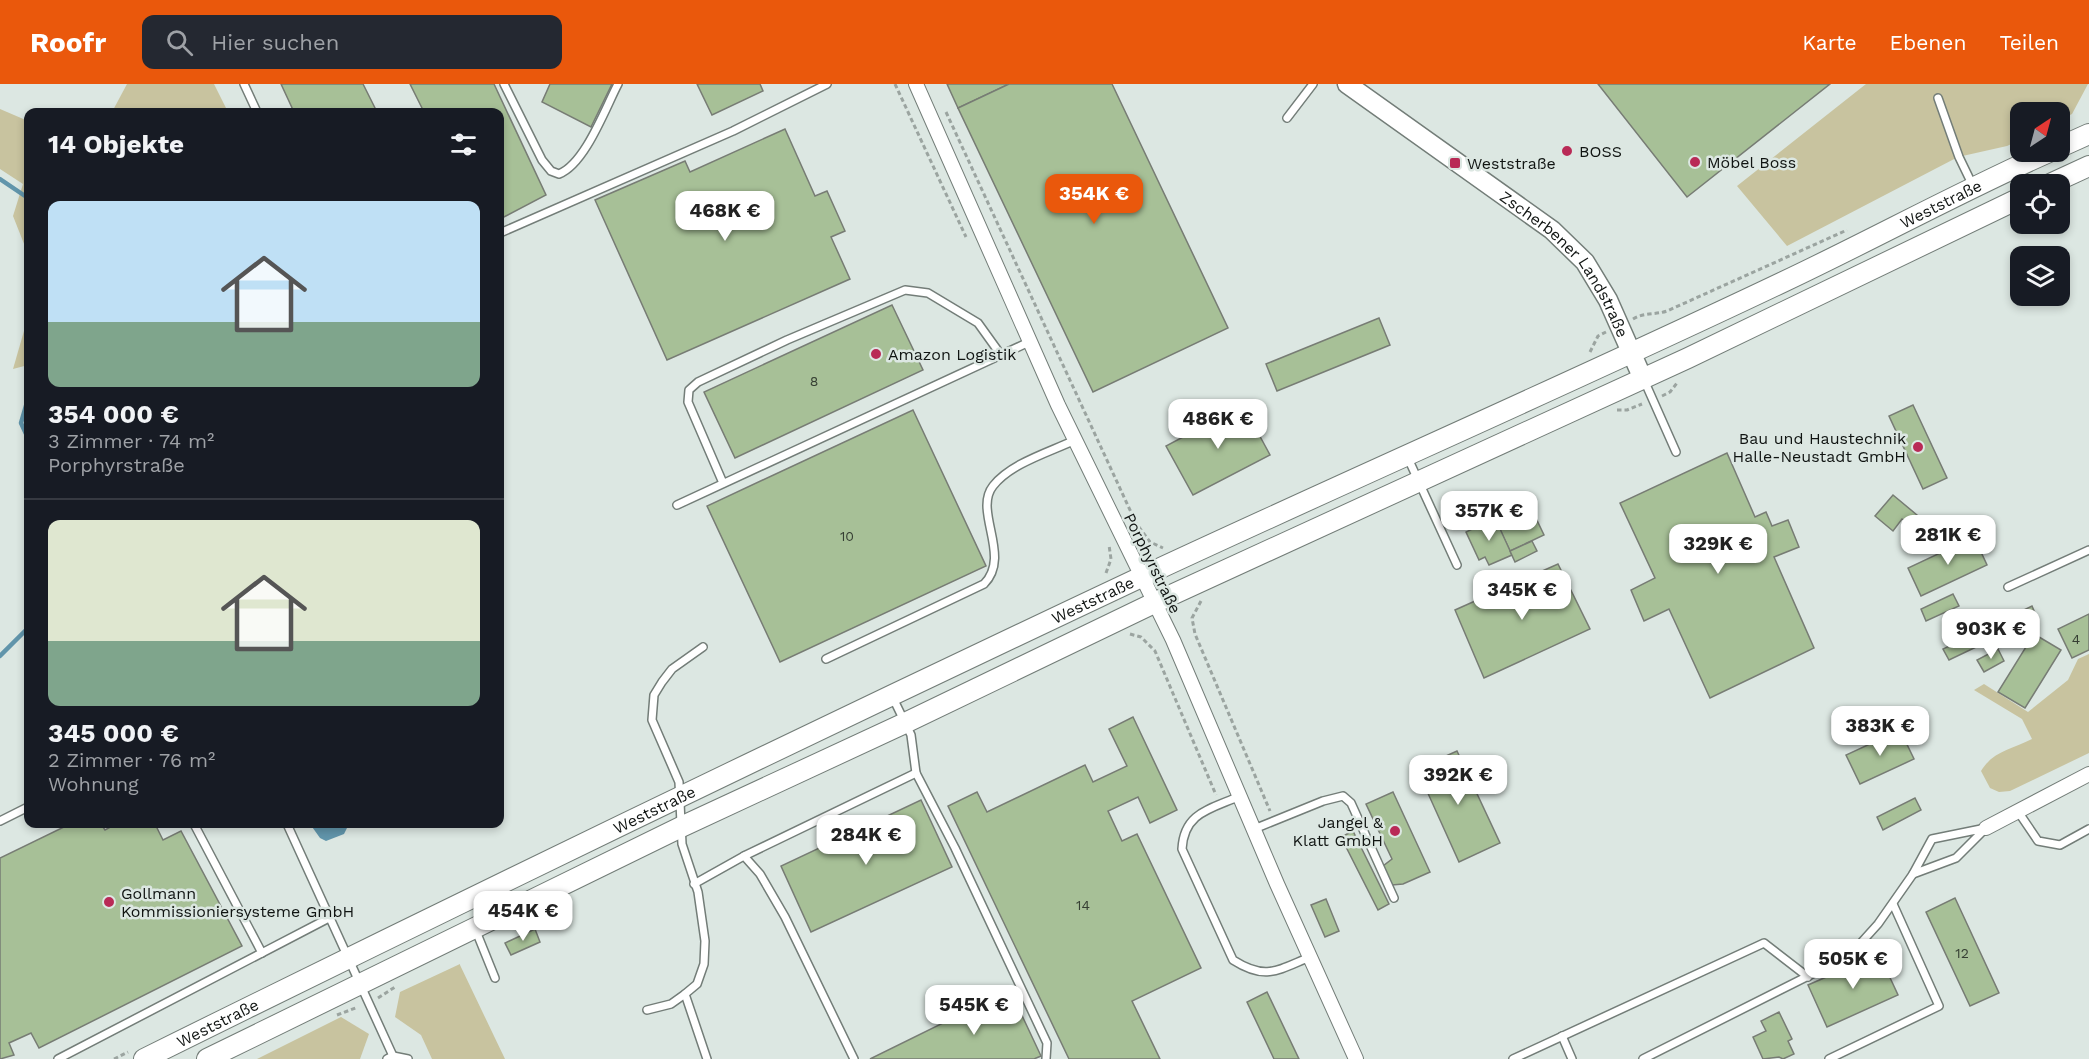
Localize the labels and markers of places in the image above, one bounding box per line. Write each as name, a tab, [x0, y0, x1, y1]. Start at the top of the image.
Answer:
place label: BOSS	[1579, 142, 1622, 161]
marker: BOSS	[1560, 144, 1574, 158]
place label: Möbel Boss	[1707, 153, 1796, 172]
place label: Weststraße	[1467, 154, 1556, 173]
marker: Möbel Boss	[1688, 155, 1702, 169]
marker: Weststraße	[1448, 156, 1462, 170]
pin: 354K €	[1045, 174, 1143, 225]
pin: 468K €	[676, 191, 774, 242]
place label: Amazon Logistik	[888, 345, 1016, 364]
marker: Amazon Logistik	[869, 347, 883, 361]
pin: 486K €	[1169, 399, 1267, 450]
place label: Bau und Haustechnik Halle-Neustadt GmbH	[1733, 429, 1906, 466]
marker: Bau und Haustechnik Halle-Neustadt GmbH	[1911, 440, 1925, 454]
pin: 357K €	[1440, 491, 1538, 542]
pin: 281K €	[1899, 515, 1997, 566]
pin: 329K €	[1669, 524, 1767, 575]
pin: 345K €	[1473, 570, 1571, 621]
pin: 903K €	[1942, 609, 2040, 660]
pin: 383K €	[1831, 706, 1929, 757]
pin: 392K €	[1409, 755, 1507, 806]
place label: Jangel & Klatt GmbH	[1293, 813, 1384, 850]
pin: 284K €	[817, 815, 915, 866]
marker: Jangel & Klatt GmbH	[1388, 824, 1402, 838]
place label: Gollmann Kommissioniersysteme GmbH	[121, 884, 354, 921]
pin: 454K €	[474, 891, 572, 942]
marker: Gollmann Kommissioniersysteme GmbH	[102, 895, 116, 909]
pin: 505K €	[1804, 939, 1902, 990]
pin: 545K €	[925, 985, 1023, 1036]

